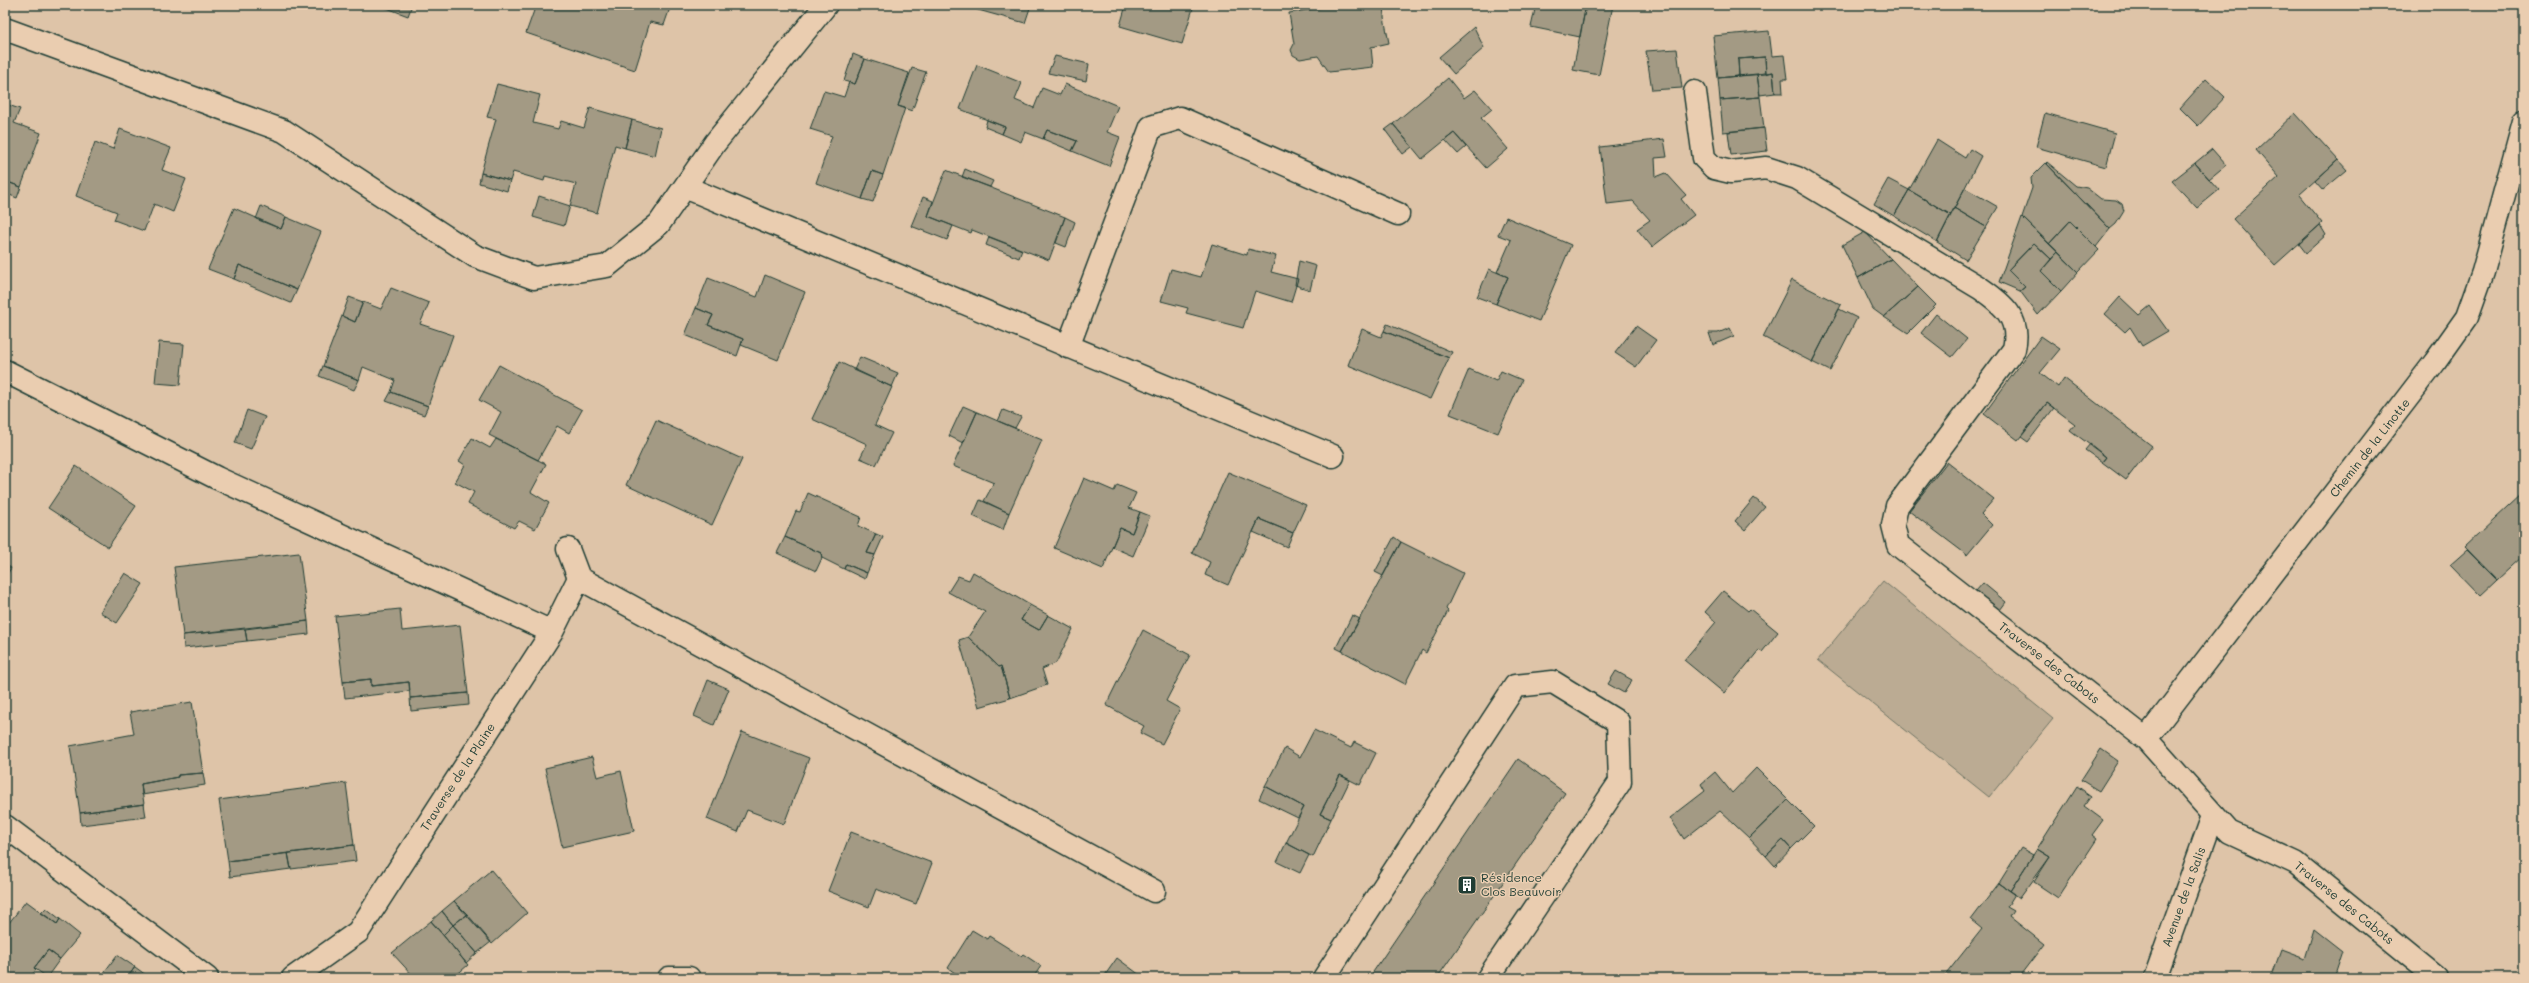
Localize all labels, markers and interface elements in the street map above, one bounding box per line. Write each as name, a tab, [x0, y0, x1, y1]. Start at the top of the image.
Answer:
street label: Chemin de la Linotte	[2326, 395, 2413, 500]
street label: Traverse des Cabots	[1996, 618, 2103, 707]
street label: Traverse de la Plaine	[416, 719, 498, 834]
street label: Avenue de la Salis	[2158, 844, 2209, 949]
street label: Traverse des Cabots	[2292, 857, 2398, 947]
place label: Résidence Clos Beauvoir	[1481, 869, 1561, 899]
building icon: Résidence Clos Beauvoir	[1456, 874, 1478, 896]

